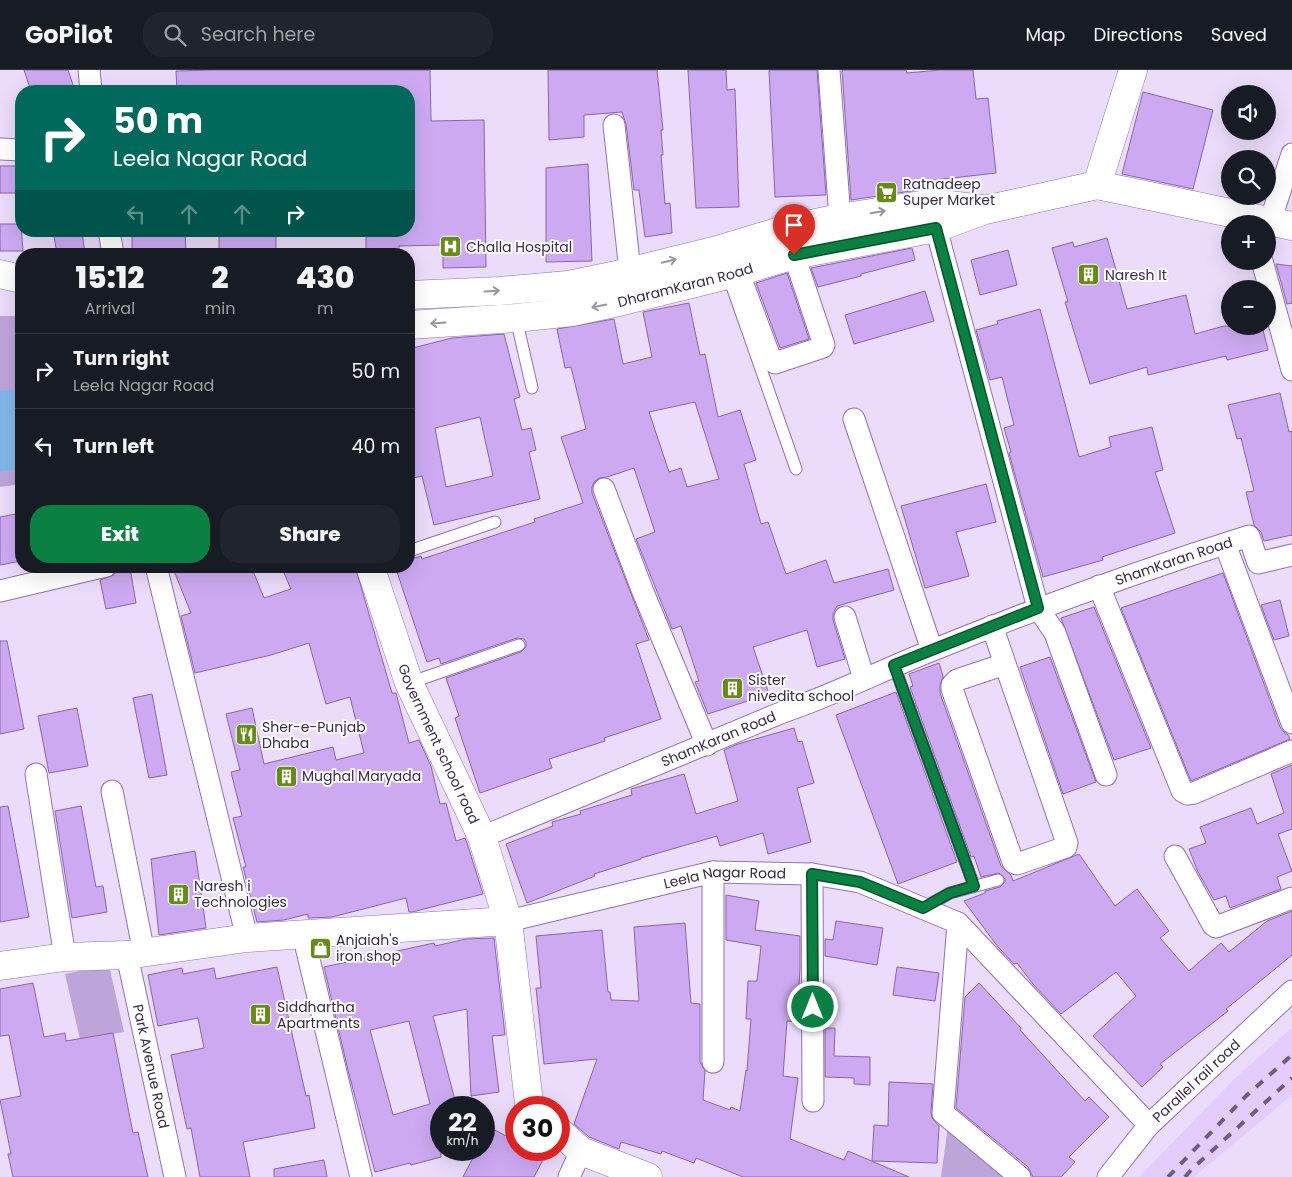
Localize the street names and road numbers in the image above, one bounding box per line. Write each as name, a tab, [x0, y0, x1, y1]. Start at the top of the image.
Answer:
street label: DharamKaran Road	[615, 258, 755, 312]
street label: ShamKaran Road	[1112, 532, 1235, 590]
street label: Government school road	[393, 661, 484, 827]
street label: ShamKaran Road	[658, 706, 779, 772]
street label: Leela Nagar Road	[661, 862, 786, 894]
street label: Park Avenue Road	[128, 1002, 174, 1130]
street label: Parallel rail road	[1148, 1035, 1245, 1127]

